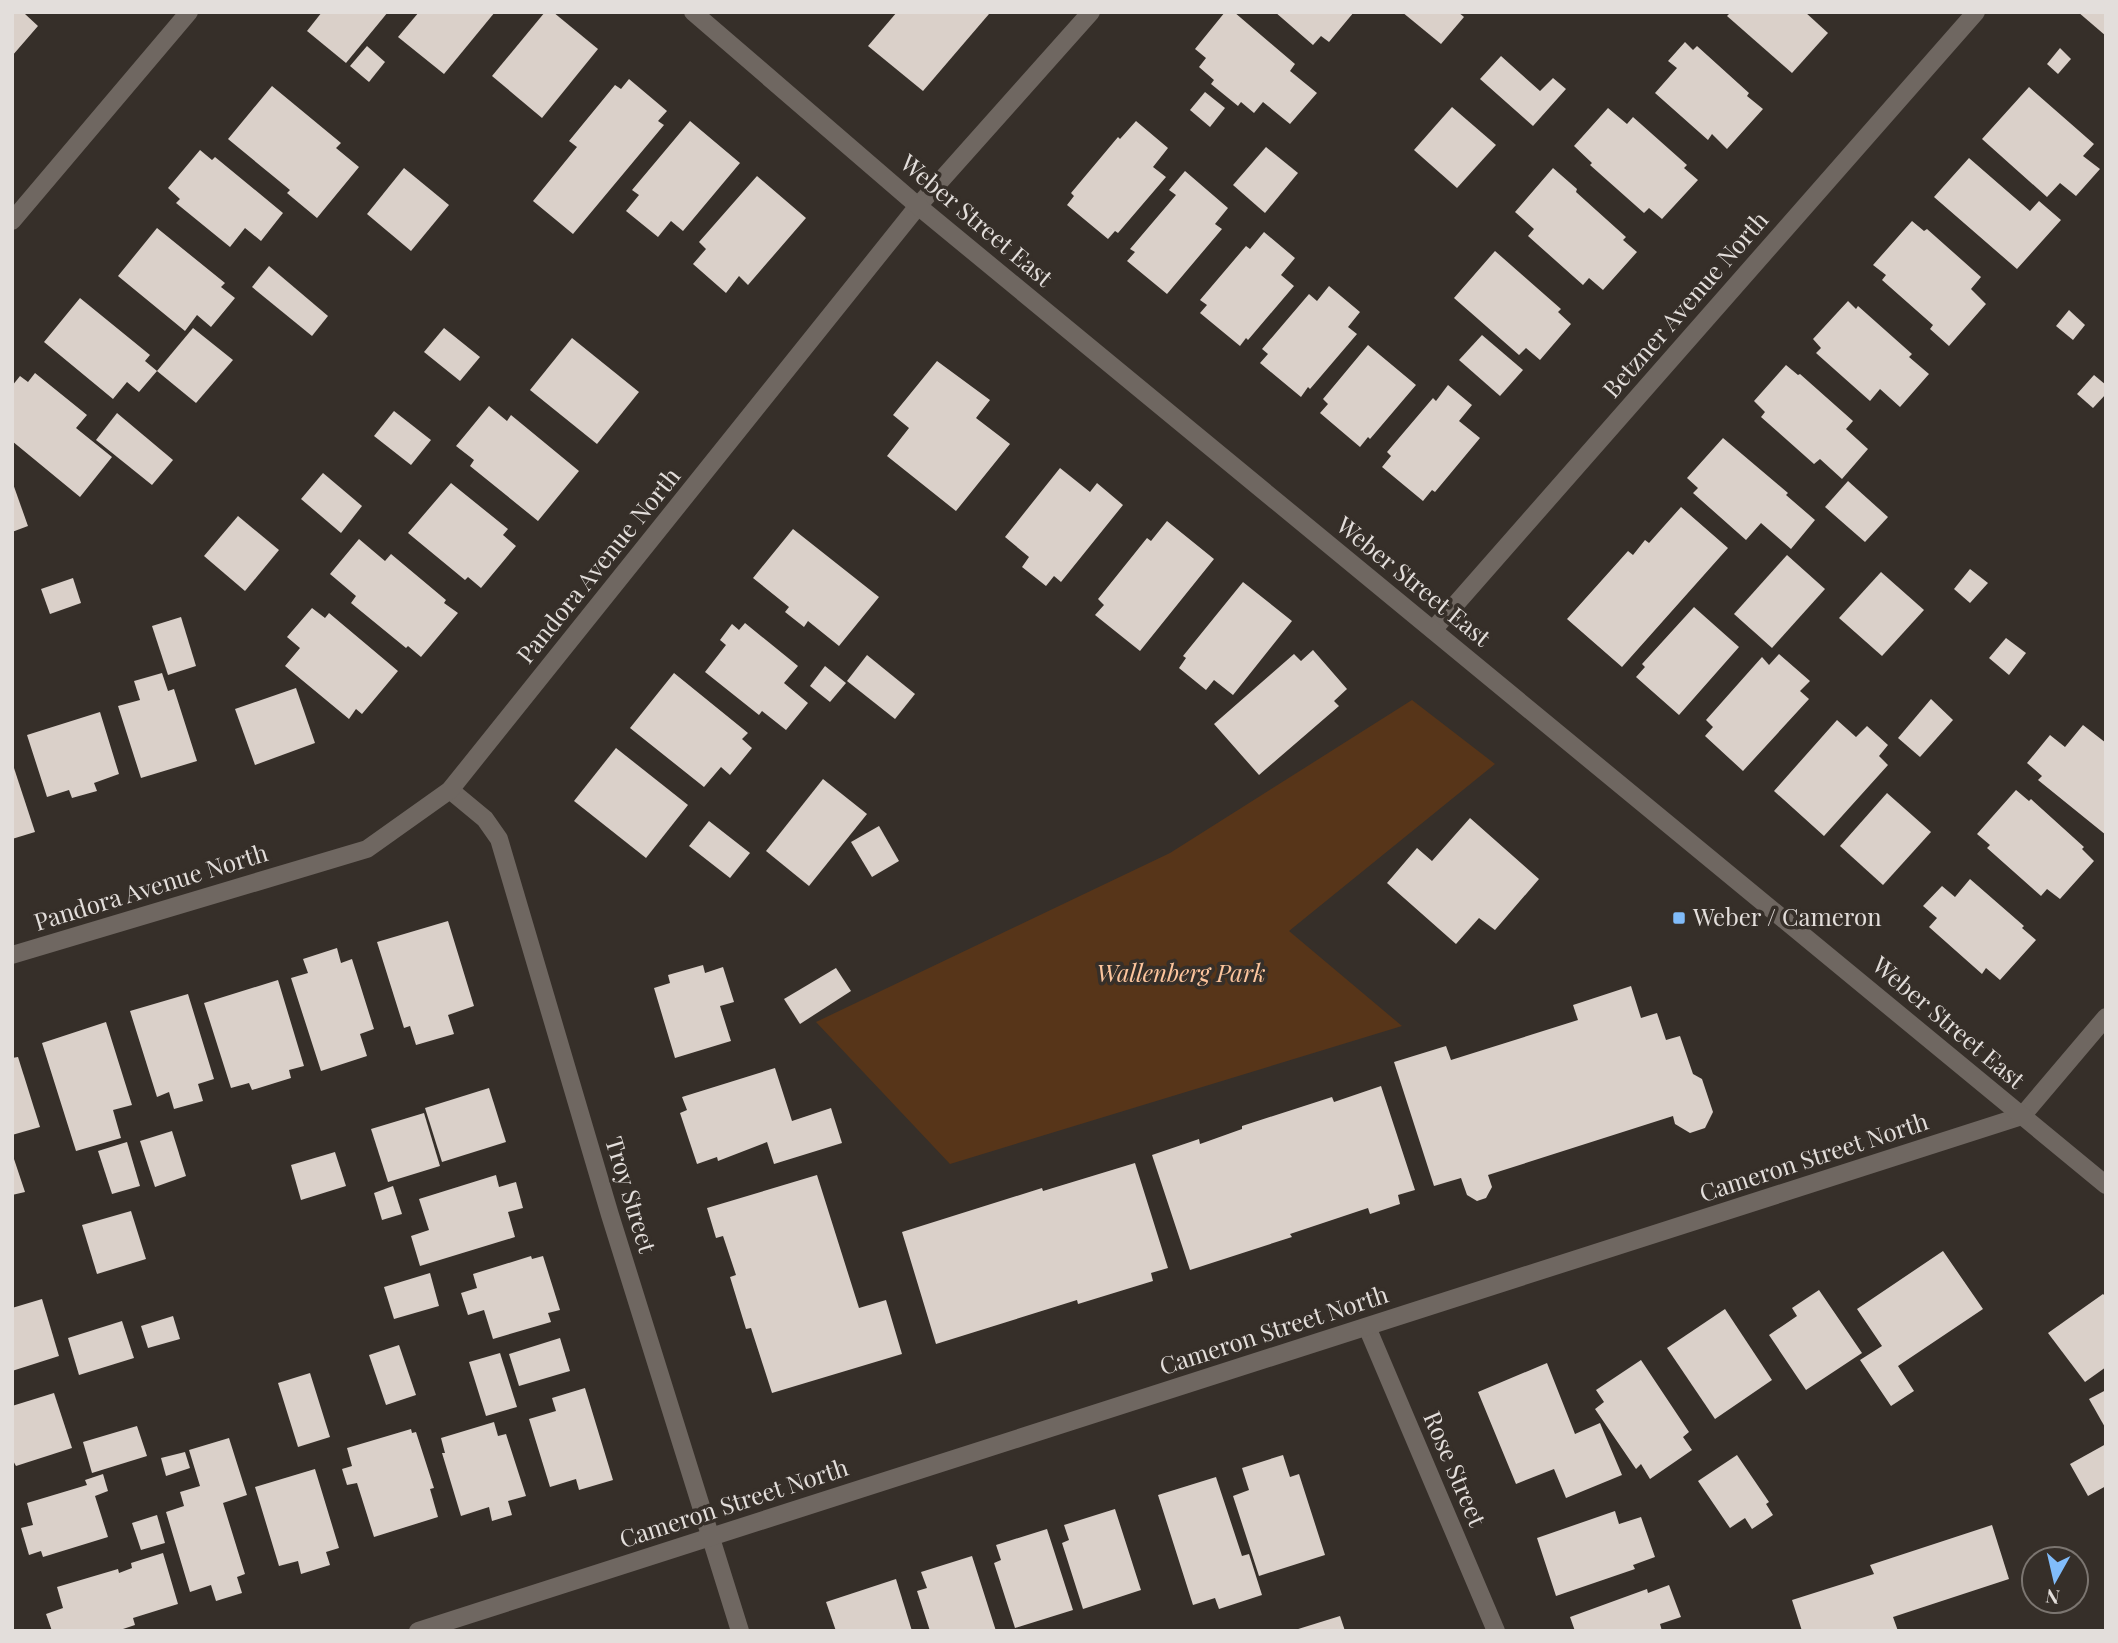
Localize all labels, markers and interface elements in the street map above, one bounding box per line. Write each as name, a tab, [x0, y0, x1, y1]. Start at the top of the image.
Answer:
street label: Weber Street East	[894, 146, 1061, 293]
street label: Betzner Avenue North	[1595, 204, 1774, 404]
street label: Pandora Avenue North	[509, 460, 686, 669]
street label: Weber Street East	[1330, 508, 1498, 653]
street label: Pandora Avenue North	[30, 835, 271, 937]
place label: Weber / Cameron	[1692, 900, 1882, 932]
marker: Weber / Cameron	[1671, 910, 1687, 926]
street label: Weber Street East	[1866, 948, 2033, 1095]
park label: Wallenberg Park	[1096, 956, 1266, 988]
street label: Cameron Street North	[1695, 1104, 1932, 1208]
street label: Troy Street	[599, 1132, 665, 1257]
street label: Cameron Street North	[1155, 1277, 1392, 1381]
street label: Rose Street	[1417, 1406, 1495, 1531]
street label: Cameron Street North	[615, 1450, 852, 1554]
north arrow	[2020, 1545, 2090, 1615]
text: N	[2044, 1584, 2061, 1612]

